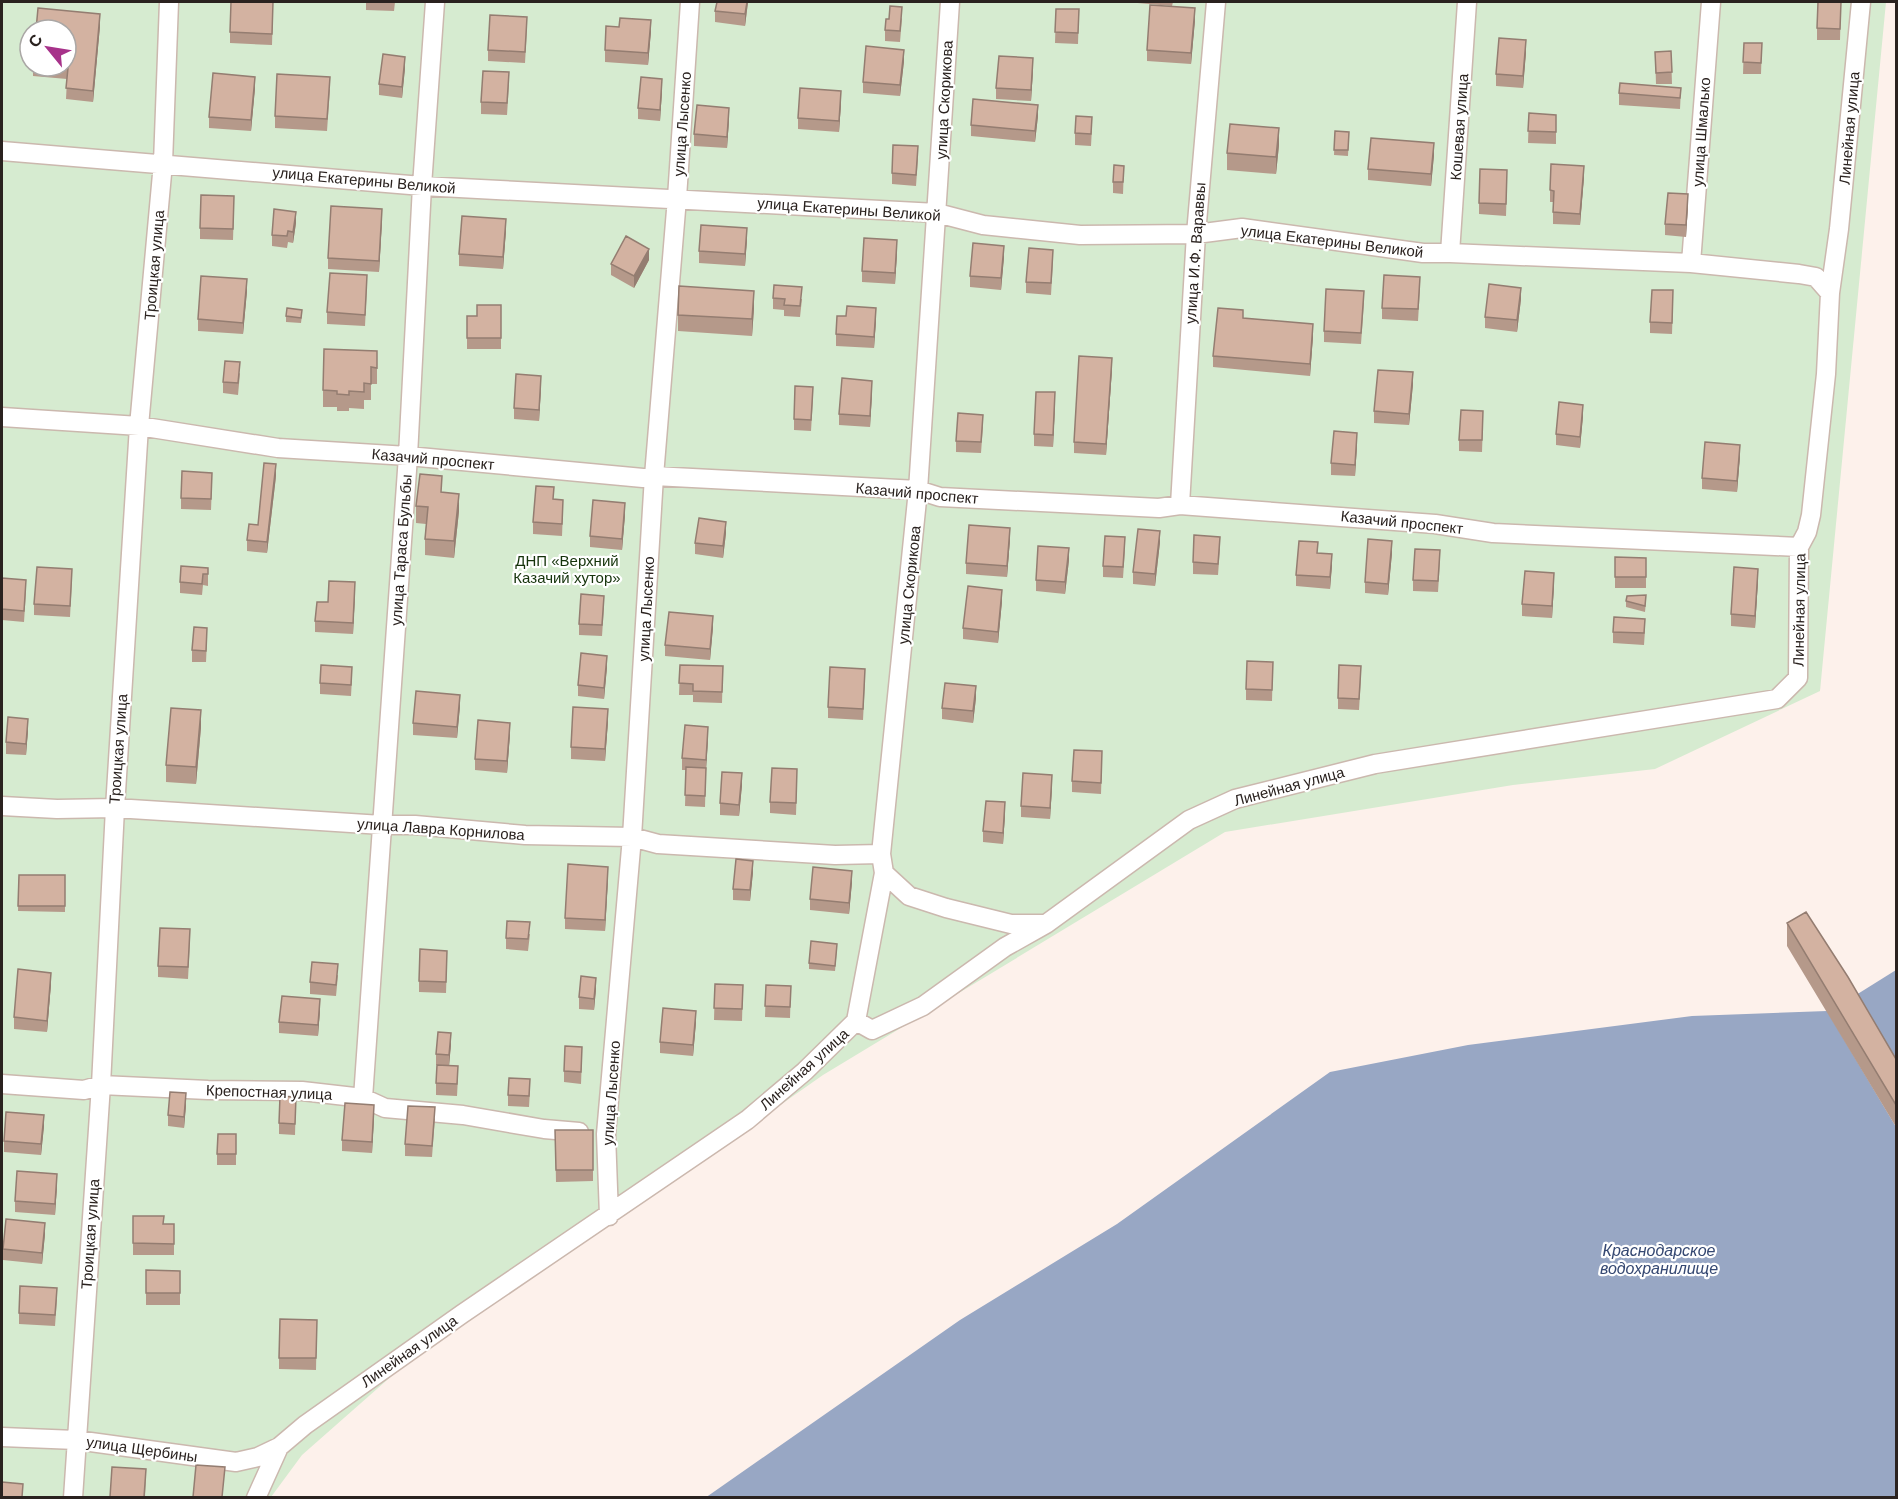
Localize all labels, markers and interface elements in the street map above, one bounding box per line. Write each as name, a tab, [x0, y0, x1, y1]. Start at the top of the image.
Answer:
north arrow	[18, 18, 78, 78]
text: С	[25, 31, 46, 50]
street label: улица Скорикова	[932, 39, 956, 160]
street label: Линейная улица	[1836, 70, 1862, 185]
street label: улица Лысенко	[670, 71, 694, 177]
street label: Кошевая улица	[1447, 72, 1471, 181]
street label: улица Шмалько	[1689, 77, 1713, 187]
street label: улица Екатерины Великой	[272, 164, 456, 196]
street label: улица И.Ф. Вараввы	[1182, 182, 1208, 324]
street label: улица Екатерины Великой	[757, 194, 941, 224]
street label: Троицкая улица	[141, 208, 167, 321]
street label: улица Екатерины Великой	[1240, 221, 1424, 261]
street label: Казачий проспект	[371, 445, 495, 473]
street label: улица Тараса Бульбы	[387, 474, 415, 626]
street label: Казачий проспект	[855, 479, 979, 507]
street label: Казачий проспект	[1340, 507, 1464, 537]
street label: улица Скорикова	[894, 524, 924, 645]
park label: ДНП «Верхний Казачий хутор»	[513, 552, 621, 586]
street label: Линейная улица	[1790, 553, 1808, 667]
street label: улица Лысенко	[635, 556, 657, 662]
street label: Троицкая улица	[106, 693, 130, 805]
street label: Линейная улица	[1232, 763, 1347, 809]
street label: улица Лавра Корнилова	[357, 815, 526, 843]
street label: Линейная улица	[756, 1024, 852, 1113]
street label: улица Лысенко	[599, 1040, 623, 1146]
street label: Крепостная улица	[206, 1081, 333, 1103]
street label: Троицкая улица	[78, 1178, 102, 1290]
water label: Краснодарское водохранилище	[1600, 1242, 1718, 1277]
street label: Линейная улица	[358, 1311, 461, 1390]
street label: улица Щербины	[85, 1433, 199, 1465]

